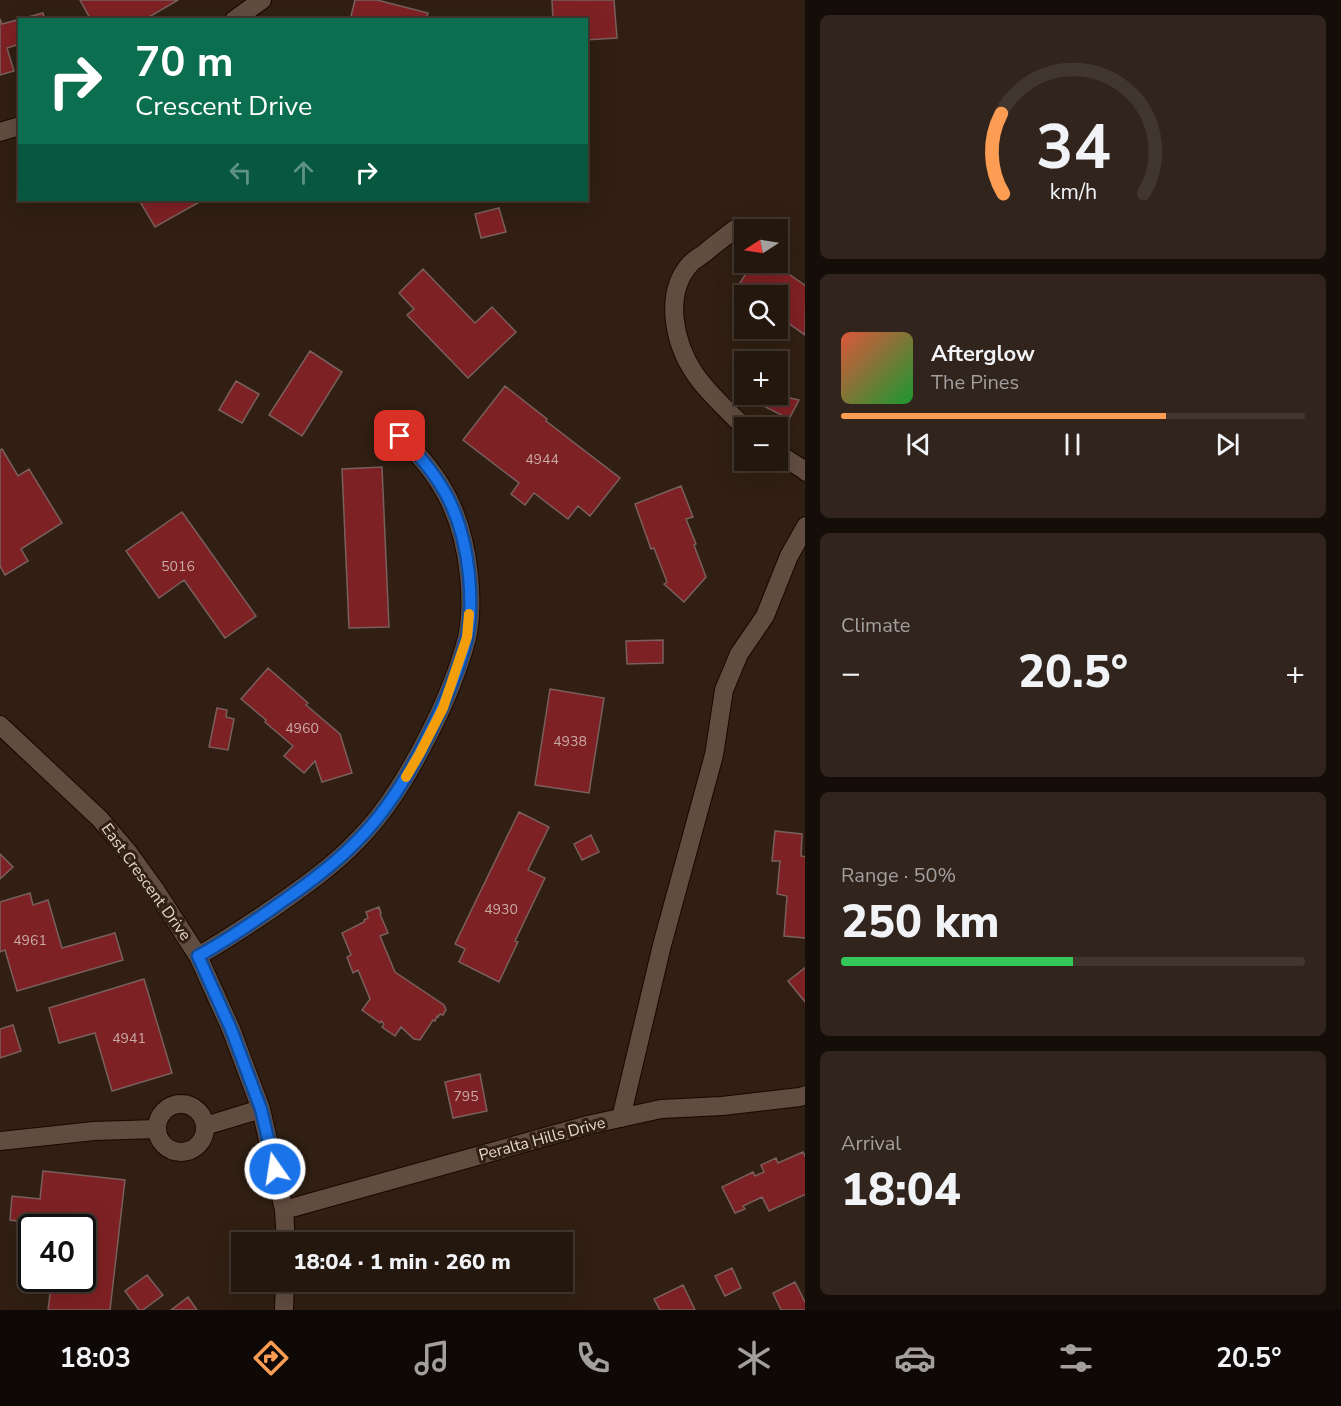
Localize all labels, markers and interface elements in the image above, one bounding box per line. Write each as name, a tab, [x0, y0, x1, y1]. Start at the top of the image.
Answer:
text: 70 m	[135, 34, 234, 91]
icon: right	[36, 42, 114, 120]
text: Crescent Drive	[135, 88, 312, 125]
text: 34	[1036, 105, 1110, 190]
icon: left	[224, 156, 257, 189]
icon: ahead	[287, 156, 320, 189]
icon: right	[350, 156, 383, 189]
text: km/h	[1049, 177, 1097, 207]
north arrow	[734, 219, 788, 273]
map controls	[734, 219, 788, 471]
button: search	[734, 285, 788, 339]
text: Afterglow	[931, 339, 1035, 369]
button: +	[734, 351, 788, 405]
text: The Pines	[931, 369, 1019, 396]
pin	[374, 410, 425, 461]
button: −	[734, 417, 788, 471]
icon: arrive	[383, 419, 416, 452]
icon: previous	[902, 428, 935, 461]
icon: pause	[1056, 428, 1089, 461]
icon: next	[1211, 428, 1244, 461]
house number: 4944	[525, 450, 559, 469]
house number: 5016	[161, 557, 195, 576]
text: Climate	[841, 612, 910, 639]
text: 20.5°	[1018, 642, 1128, 703]
text: −	[841, 651, 861, 696]
text: +	[1285, 651, 1305, 696]
house number: 4960	[285, 719, 319, 738]
house number: 4938	[553, 732, 587, 751]
street label: East Crescent Drive	[96, 819, 196, 945]
text: Range · 50%	[841, 862, 956, 889]
text: 250 km	[841, 892, 1000, 953]
house number: 4930	[484, 900, 518, 919]
house number: 4961	[13, 931, 47, 950]
house number: 4941	[112, 1029, 146, 1048]
house number: 795	[453, 1087, 479, 1106]
street label: Peralta Hills Drive	[476, 1112, 608, 1166]
text: Arrival	[841, 1130, 901, 1157]
position arrow	[243, 1137, 307, 1201]
text: 18:04	[841, 1160, 961, 1221]
speed limit sign: 40	[18, 1214, 96, 1292]
text: 18:04 · 1 min · 260 m	[293, 1247, 511, 1277]
icon: directions	[250, 1337, 292, 1379]
icon: music	[411, 1337, 453, 1379]
icon: phone	[572, 1337, 614, 1379]
icon: climate	[733, 1337, 775, 1379]
icon: car	[894, 1337, 936, 1379]
icon: filters	[1055, 1337, 1097, 1379]
text: 18:03	[59, 1340, 131, 1377]
text: 20.5°	[1216, 1340, 1281, 1377]

